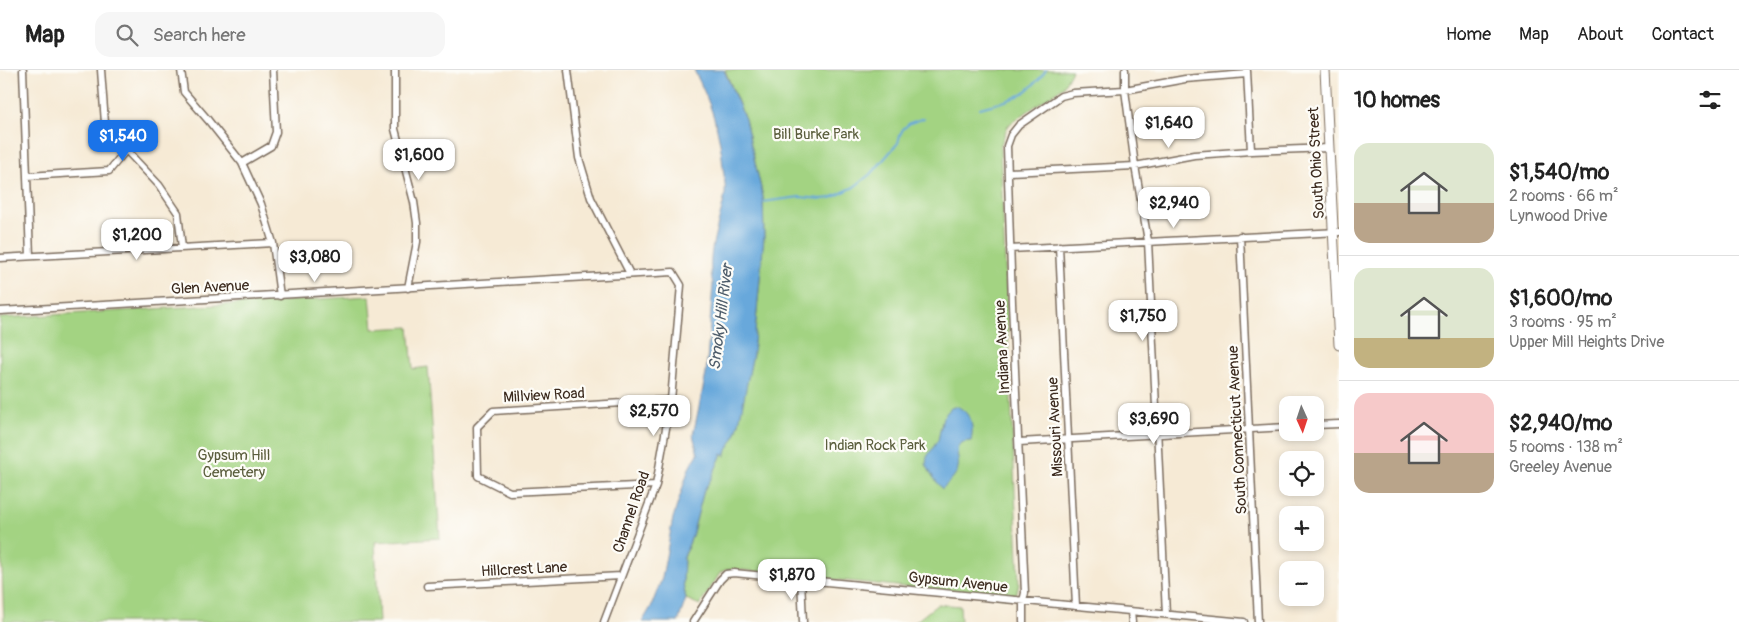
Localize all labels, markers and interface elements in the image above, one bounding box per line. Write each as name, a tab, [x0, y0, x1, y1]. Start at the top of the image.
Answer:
search box	[95, 12, 445, 57]
text: Map	[25, 20, 65, 49]
icon: search	[113, 21, 141, 49]
text: Search here	[153, 23, 246, 47]
text: Home	[1446, 23, 1491, 46]
text: Map	[1519, 23, 1549, 46]
text: About	[1577, 23, 1623, 46]
text: Contact	[1651, 23, 1714, 46]
icon: filters	[1696, 86, 1724, 114]
text: 10 homes	[1354, 87, 1440, 114]
pin: $1,640	[1128, 106, 1210, 149]
street label: South Ohio Street	[1304, 106, 1329, 219]
text: $1,640	[1145, 113, 1193, 133]
pin: $1,540	[82, 119, 164, 162]
park label: Bill Burke Park	[773, 125, 860, 144]
text: $1,540	[99, 126, 147, 146]
pin: $1,600	[378, 138, 460, 181]
text: $1,600	[394, 145, 444, 165]
text: $1,540/mo	[1509, 159, 1609, 186]
icon: home	[1394, 163, 1454, 223]
pin: $2,940	[1133, 186, 1215, 229]
text: 2 rooms · 66 m²	[1509, 186, 1619, 206]
text: $2,940	[1149, 193, 1199, 213]
text: Lynwood Drive	[1509, 206, 1607, 226]
pin: $1,200	[96, 218, 178, 261]
text: $1,200	[112, 225, 162, 245]
pin: $3,080	[274, 240, 356, 283]
text: $3,080	[289, 247, 341, 267]
water label: Smoky Hill River	[705, 261, 738, 371]
street label: Glen Avenue	[170, 276, 250, 299]
text: $1,600/mo	[1509, 285, 1612, 312]
icon: home	[1394, 288, 1454, 348]
street label: Indiana Avenue	[991, 299, 1014, 394]
pin: $1,750	[1102, 300, 1184, 342]
text: $1,750	[1119, 306, 1167, 326]
text: 3 rooms · 95 m²	[1509, 312, 1617, 332]
text: Upper Mill Heights Drive	[1509, 332, 1664, 352]
street label: South Connecticut Avenue	[1224, 344, 1251, 515]
street label: Missouri Avenue	[1043, 376, 1068, 477]
street label: Millview Road	[503, 384, 585, 407]
pin: $2,570	[613, 394, 695, 437]
north arrow	[1279, 396, 1324, 441]
map controls	[1279, 396, 1324, 606]
text: $2,570	[629, 401, 679, 421]
pin: $3,690	[1113, 402, 1195, 445]
text: $3,690	[1129, 409, 1179, 429]
text: $2,940/mo	[1509, 410, 1612, 437]
icon: home	[1394, 413, 1454, 473]
park label: Indian Rock Park	[824, 436, 926, 455]
text: 5 rooms · 138 m²	[1509, 437, 1623, 457]
park label: Gypsum Hill Cemetery	[198, 446, 270, 482]
button: locate	[1279, 451, 1324, 496]
text: Greeley Avenue	[1509, 457, 1612, 477]
street label: Channel Road	[609, 469, 654, 555]
button: +	[1279, 506, 1324, 551]
street label: Hillcrest Lane	[480, 558, 568, 581]
pin: $1,870	[751, 558, 833, 601]
button: −	[1279, 561, 1324, 606]
text: $1,870	[769, 565, 815, 585]
street label: Gypsum Avenue	[907, 568, 1009, 597]

